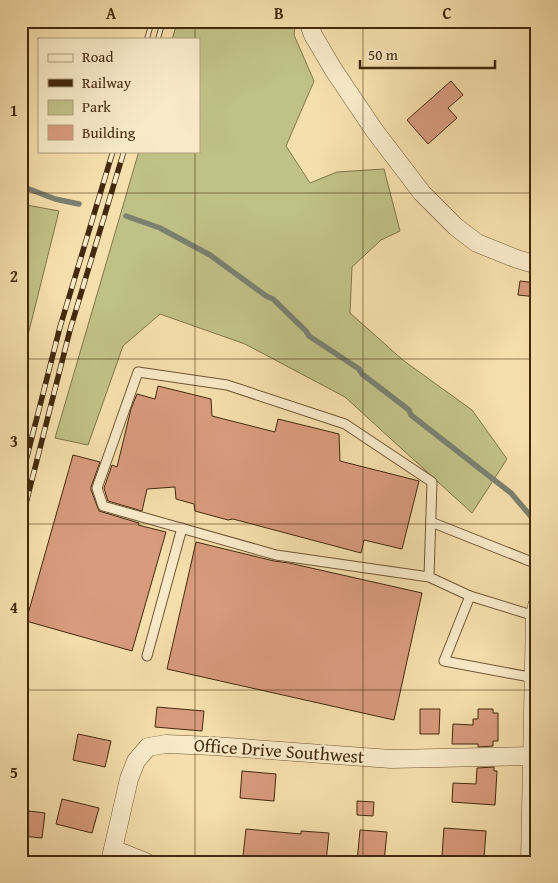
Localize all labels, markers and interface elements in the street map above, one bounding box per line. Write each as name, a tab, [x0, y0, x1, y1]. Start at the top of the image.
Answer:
text: A	[106, 1, 117, 25]
text: B	[274, 1, 284, 25]
text: C	[442, 1, 452, 25]
legend	[38, 38, 200, 152]
scale bar	[360, 38, 496, 70]
text: 50 m	[368, 44, 399, 65]
text: Road	[82, 46, 113, 67]
text: Railway	[82, 72, 132, 93]
text: Park	[82, 96, 111, 117]
text: 1	[10, 98, 18, 122]
text: Building	[82, 122, 136, 143]
text: 2	[10, 264, 18, 288]
text: 3	[10, 429, 18, 453]
text: 4	[10, 595, 18, 619]
street label: Office Drive Southwest	[193, 731, 366, 770]
text: 5	[10, 760, 18, 784]

